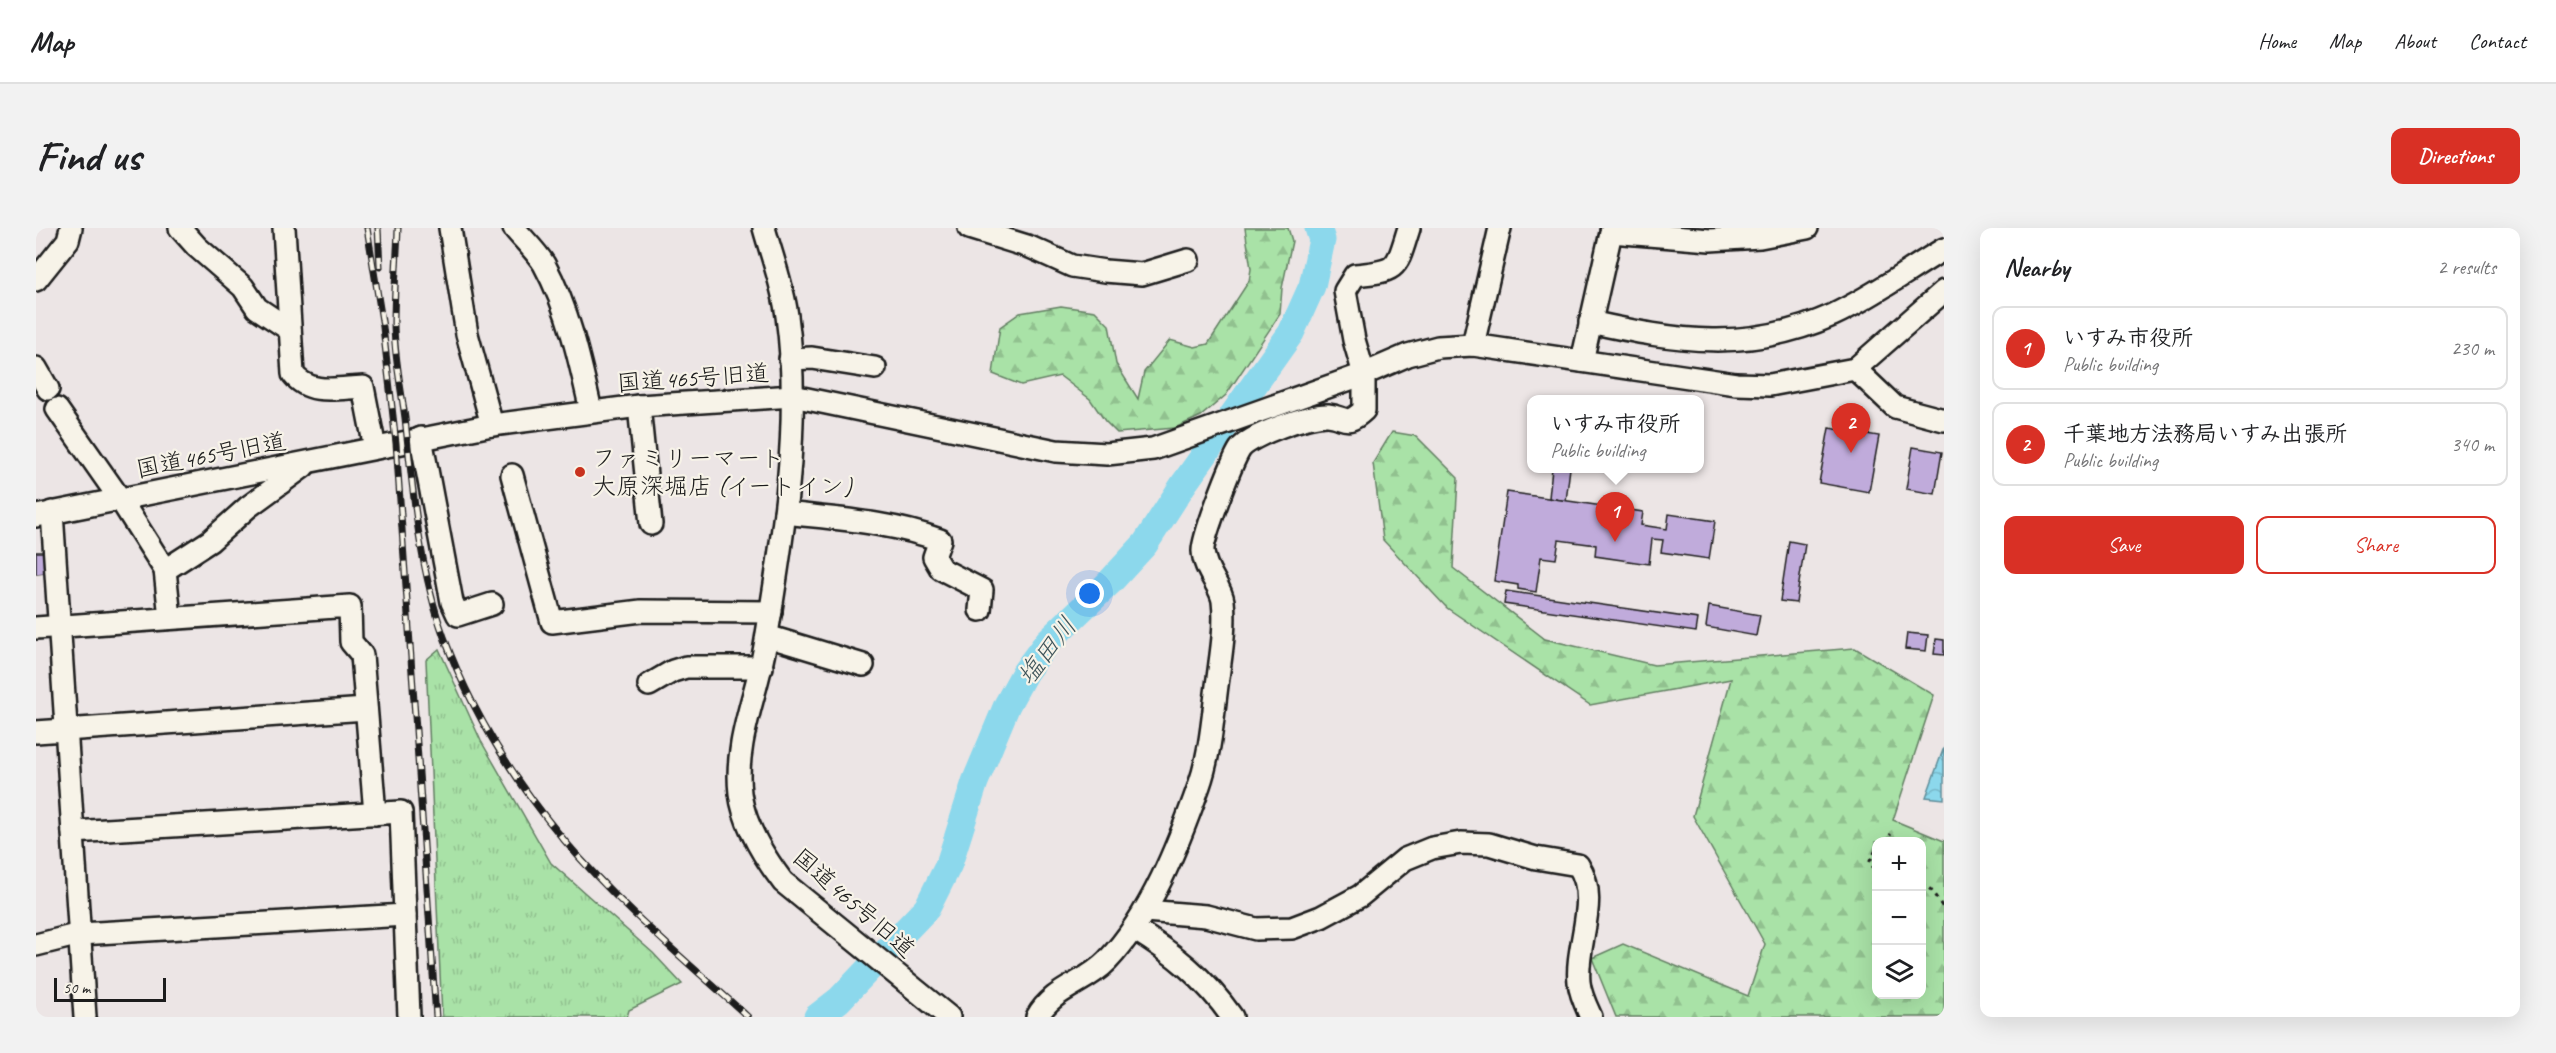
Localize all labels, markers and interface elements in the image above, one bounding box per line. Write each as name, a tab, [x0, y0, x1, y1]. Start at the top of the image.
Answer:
text: Map	[30, 24, 73, 59]
text: Home	[2258, 28, 2296, 54]
text: Map	[2329, 28, 2361, 54]
text: About	[2394, 28, 2436, 54]
text: Contact	[2469, 28, 2526, 54]
button: Directions	[2391, 128, 2520, 184]
text: Find us	[36, 130, 141, 183]
text: Nearby	[2004, 251, 2069, 284]
text: 2 results	[2437, 255, 2496, 280]
text: いすみ市役所	[2063, 324, 2193, 352]
text: 1	[2021, 336, 2030, 361]
text: 230 m	[2451, 336, 2494, 361]
text: Public building	[2063, 352, 2158, 377]
street label: 国道465号旧道	[616, 358, 770, 398]
popup	[1527, 395, 1704, 473]
pin: 2	[1832, 404, 1870, 453]
text: いすみ市役所	[1550, 410, 1681, 438]
text: 千葉地方法務局いすみ出張所	[2063, 420, 2347, 448]
street label: 国道465号旧道	[133, 426, 289, 484]
text: 2	[2021, 432, 2030, 457]
text: 340 m	[2451, 432, 2494, 457]
text: Public building	[1550, 438, 1645, 463]
place label: ファミリーマート 大原深堀店 (イートイン)	[592, 443, 853, 501]
text: Public building	[2063, 448, 2158, 473]
marker: ファミリーマート 大原深堀店 (イートイン)	[573, 465, 587, 479]
pin: 1	[1596, 492, 1634, 542]
button: Save	[2004, 516, 2244, 574]
button: Share	[2256, 516, 2496, 574]
your location	[1075, 579, 1104, 608]
water label: 塩田川	[1010, 610, 1084, 692]
map controls	[1872, 837, 1926, 999]
button: +	[1872, 837, 1926, 891]
street label: 国道465号旧道	[787, 842, 921, 964]
button: −	[1872, 891, 1926, 945]
button: layers	[1872, 945, 1926, 999]
scale bar	[54, 975, 166, 1002]
text: 50 m	[63, 978, 90, 998]

